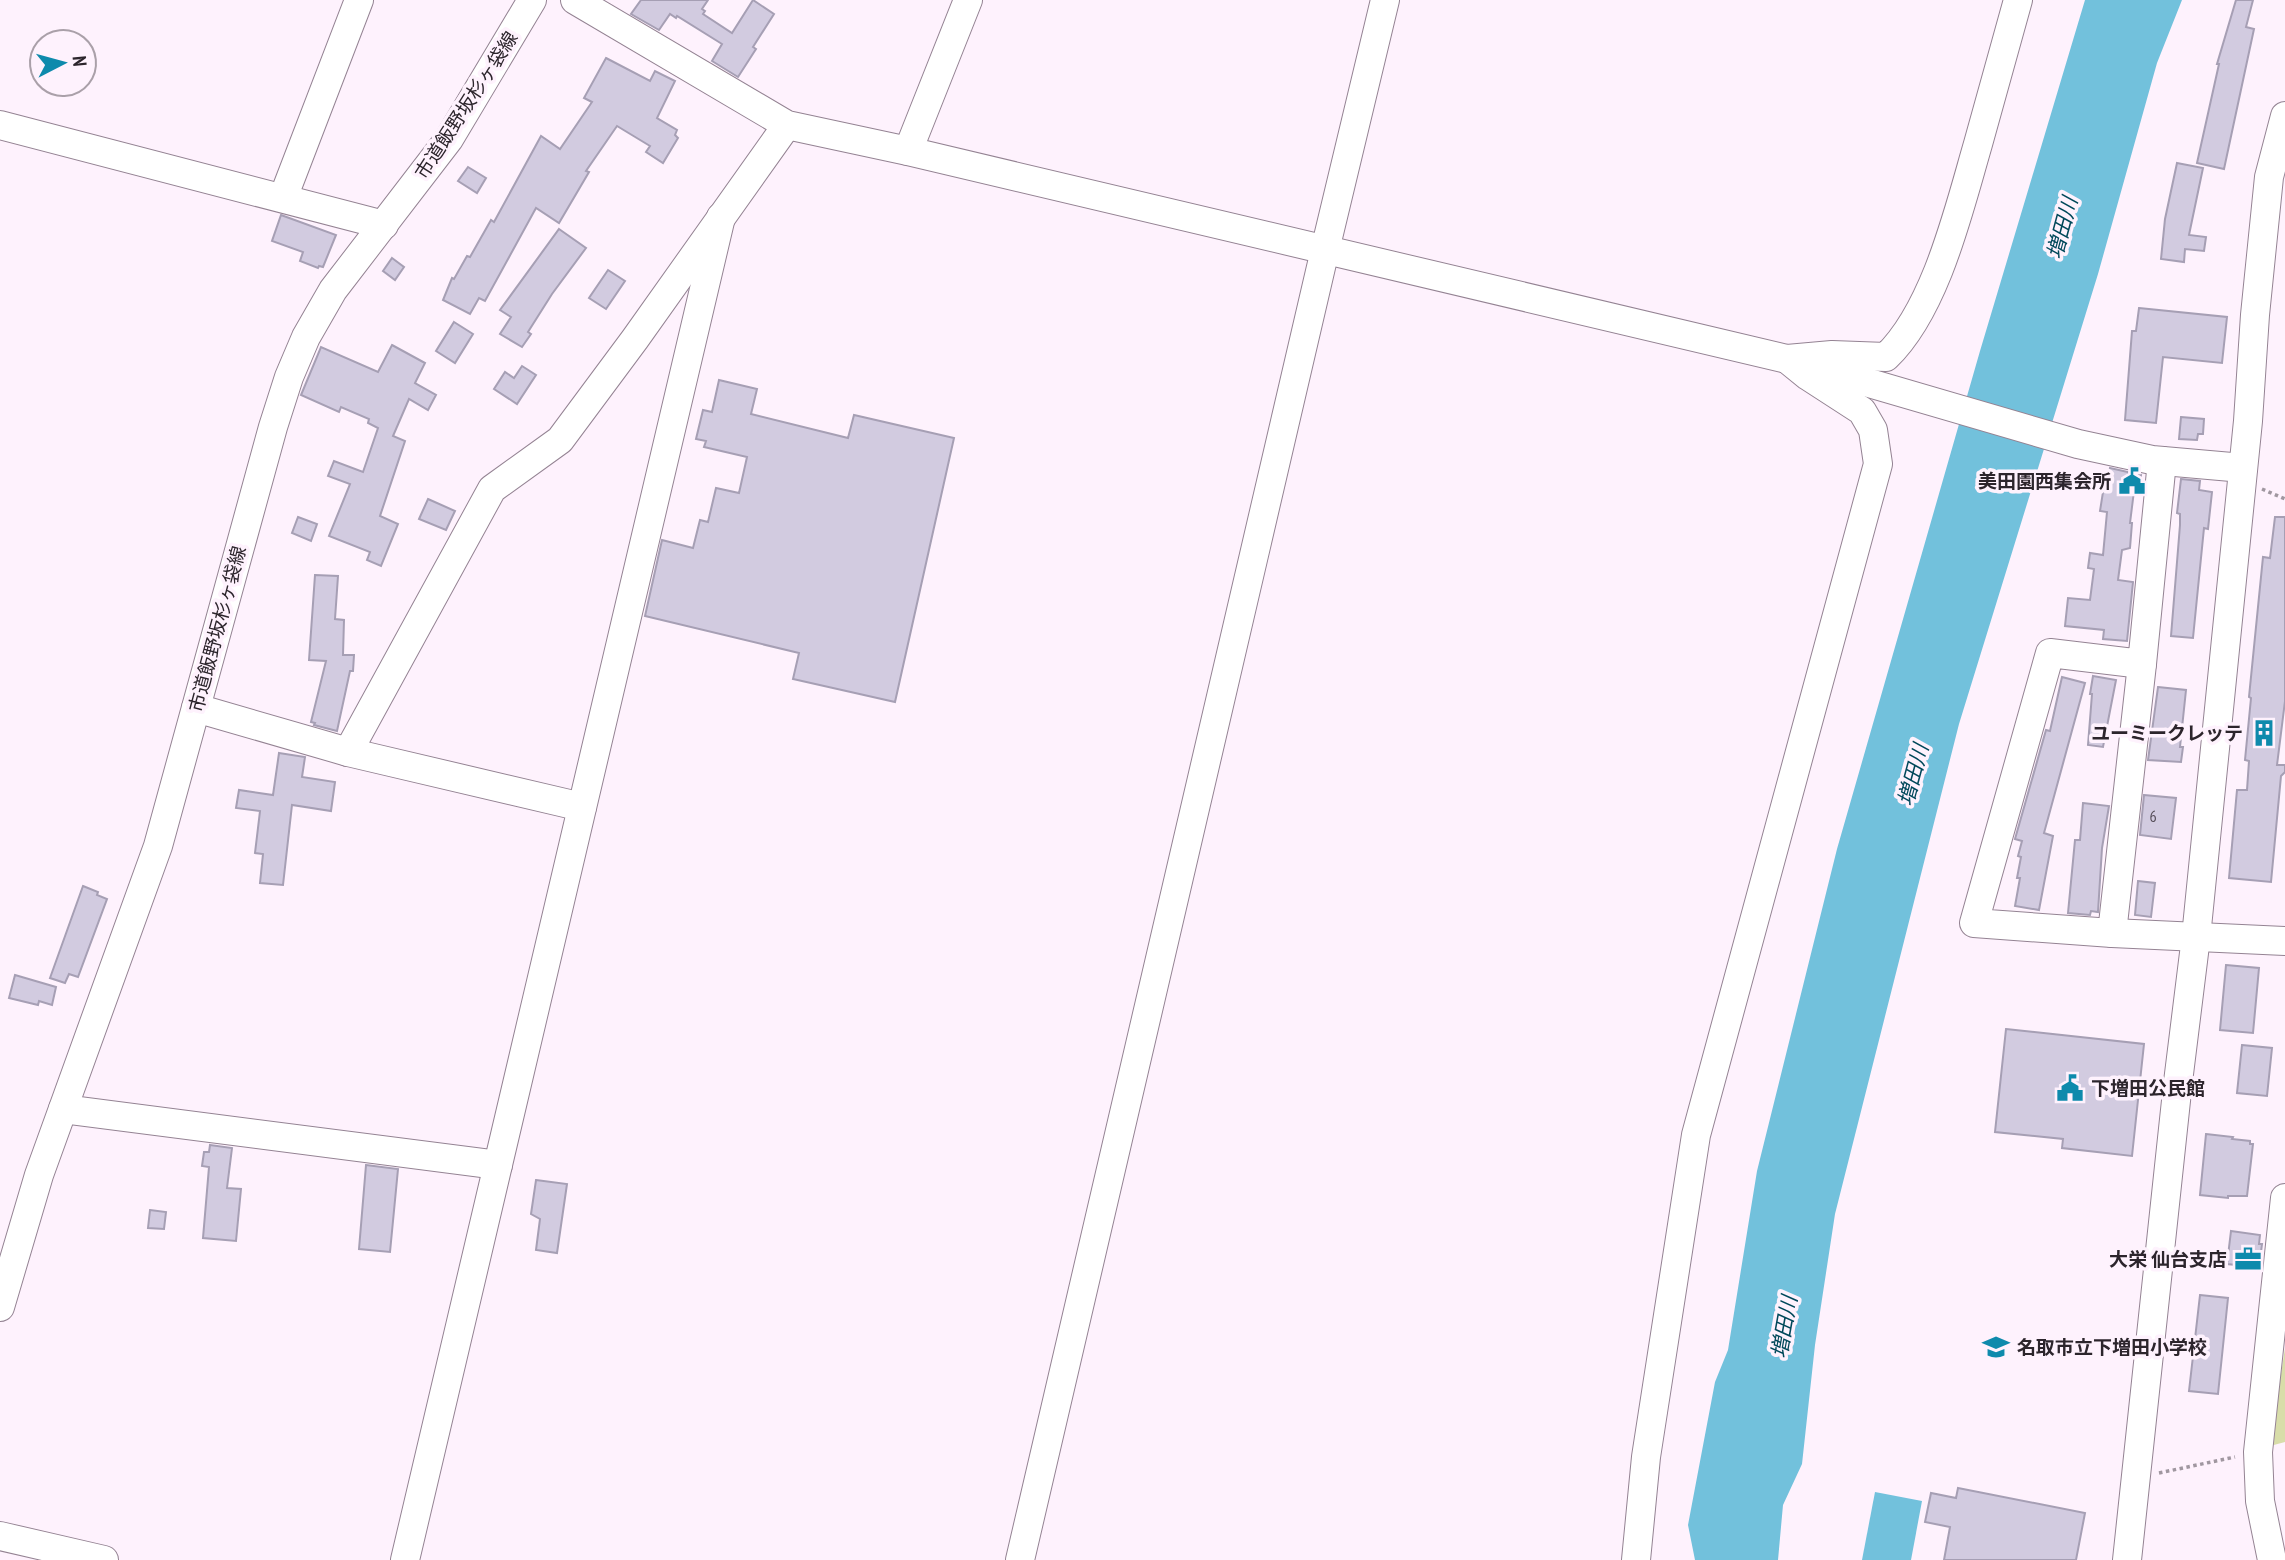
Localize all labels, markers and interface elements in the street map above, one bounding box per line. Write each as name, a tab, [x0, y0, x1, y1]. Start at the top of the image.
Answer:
street label: 市道飯野坂杉ヶ袋線	[409, 27, 523, 183]
north arrow	[28, 28, 98, 98]
text: N	[67, 55, 92, 68]
water label: 増田川	[2041, 192, 2084, 262]
public building icon: 美田園西集会所	[2117, 466, 2147, 496]
place label: 美田園西集会所	[1978, 469, 2111, 493]
street label: 市道飯野坂杉ヶ袋線	[183, 543, 251, 715]
building icon: ユーミークレッテ	[2249, 718, 2279, 748]
place label: ユーミークレッテ	[2091, 721, 2243, 745]
water label: 増田川	[1892, 739, 1935, 809]
house number: 6	[2149, 806, 2157, 826]
public building icon: 下増田公民館	[2055, 1073, 2085, 1103]
place label: 下増田公民館	[2091, 1076, 2205, 1100]
office icon: 大栄 仙台支店	[2233, 1244, 2263, 1274]
place label: 大栄 仙台支店	[2109, 1247, 2227, 1271]
water label: 増田川	[1765, 1292, 1803, 1360]
school or university icon: 名取市立下増田小学校	[1981, 1332, 2011, 1362]
place label: 名取市立下増田小学校	[2017, 1335, 2207, 1359]

